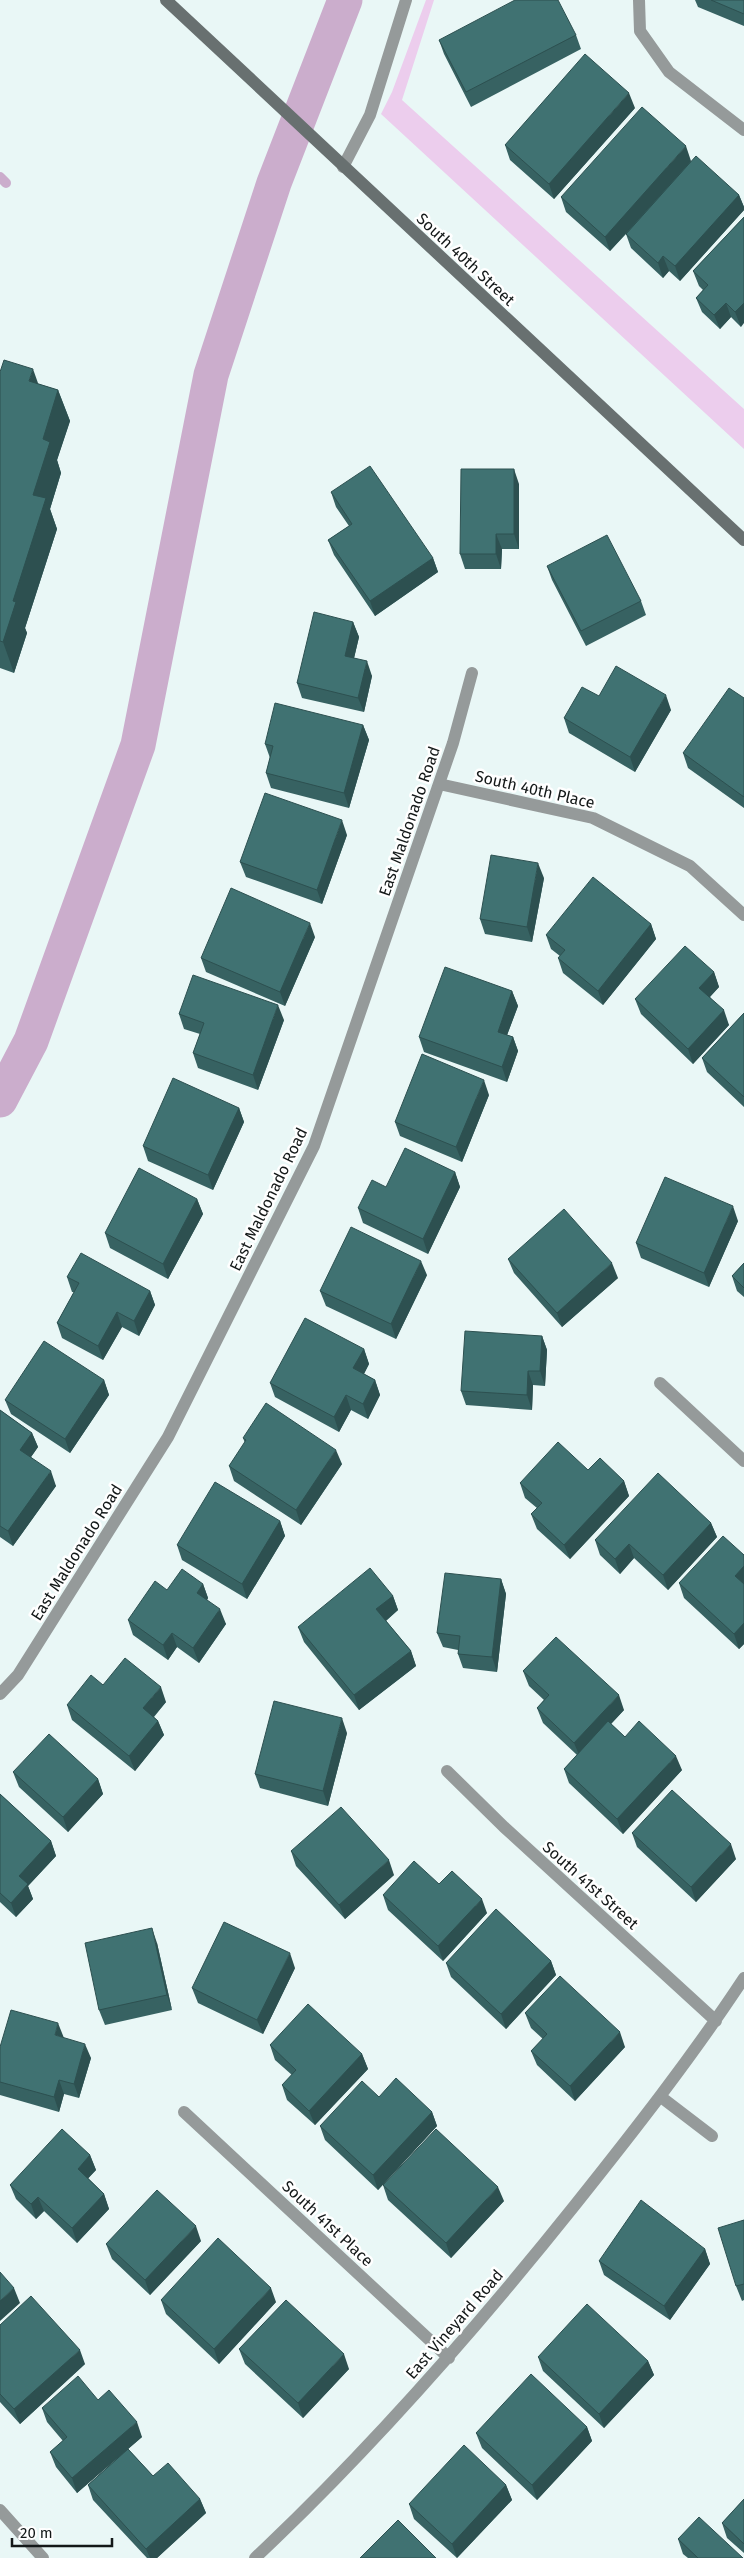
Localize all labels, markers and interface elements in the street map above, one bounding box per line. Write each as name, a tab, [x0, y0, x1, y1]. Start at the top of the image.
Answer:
street label: South 40th Street	[413, 209, 519, 310]
street label: East Maldonado Road	[375, 744, 444, 899]
street label: South 40th Place	[473, 766, 597, 812]
street label: East Maldonado Road	[225, 1124, 311, 1274]
street label: East Maldonado Road	[27, 1481, 126, 1624]
street label: South 41st Street	[539, 1837, 643, 1933]
street label: South 41st Place	[278, 2176, 377, 2270]
street label: East Vineyard Road	[402, 2266, 507, 2383]
scale bar	[12, 2516, 112, 2548]
text: 20 m	[20, 2524, 53, 2542]

